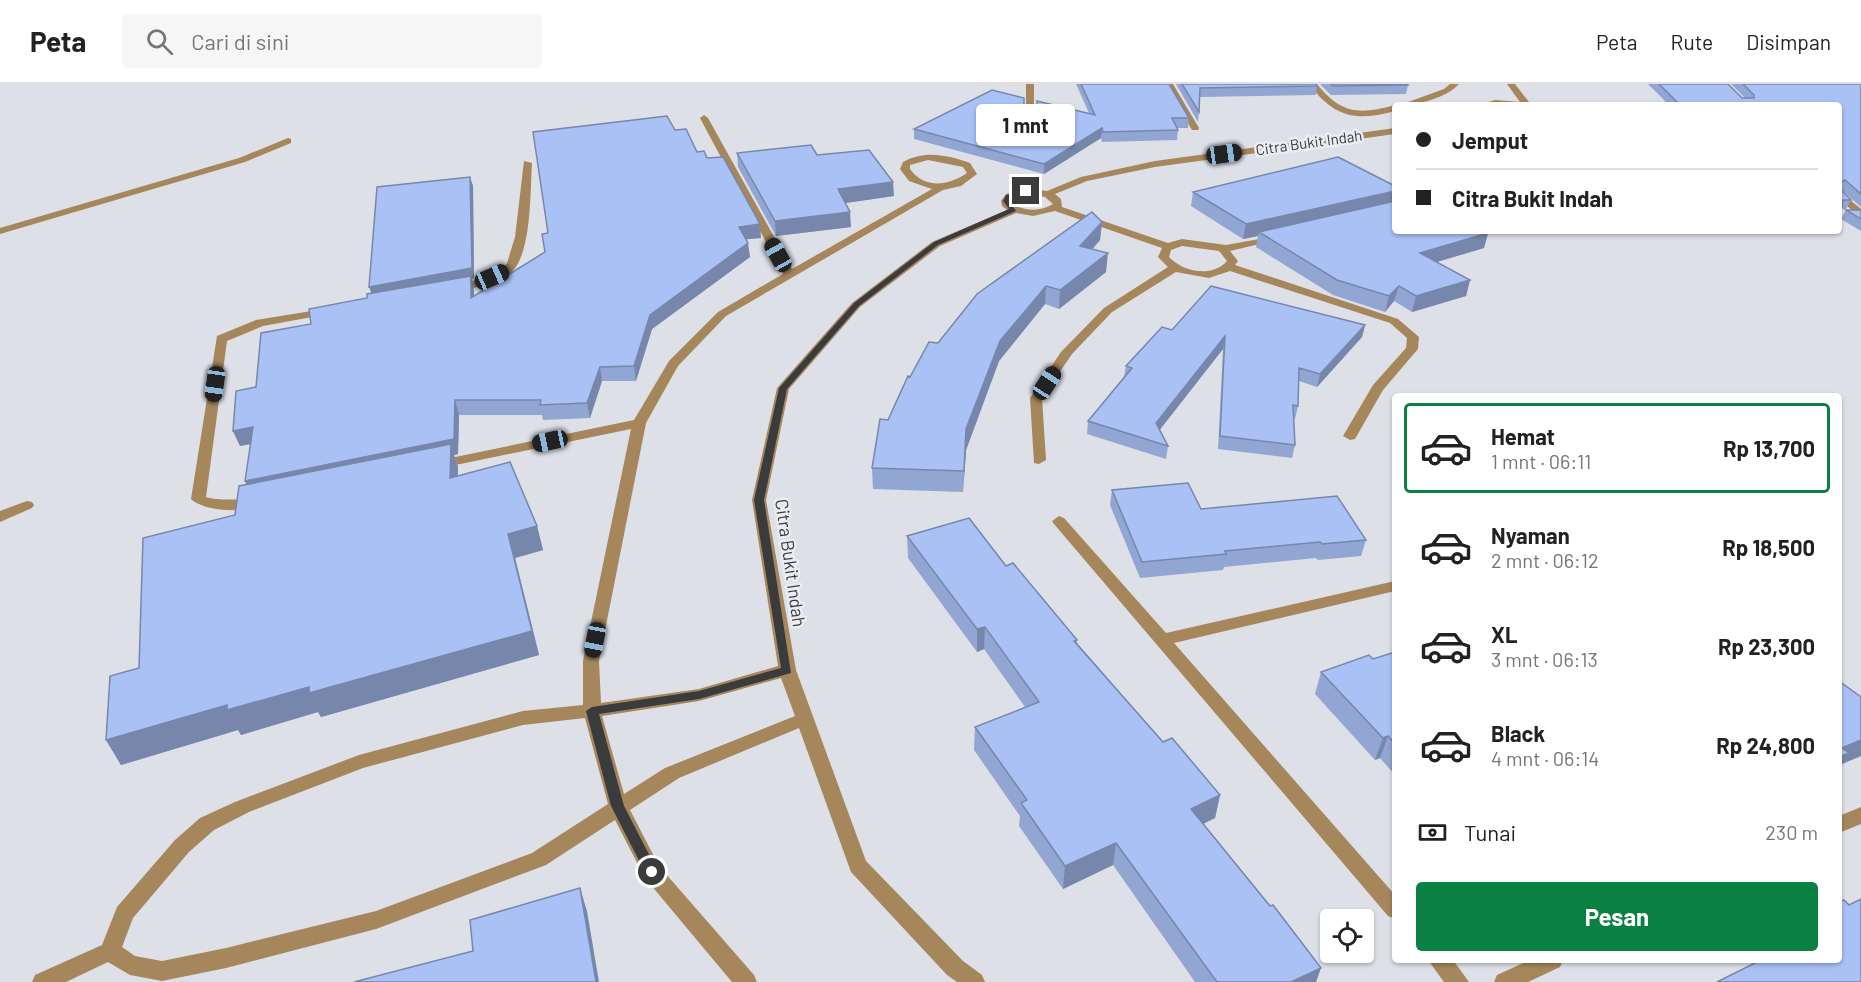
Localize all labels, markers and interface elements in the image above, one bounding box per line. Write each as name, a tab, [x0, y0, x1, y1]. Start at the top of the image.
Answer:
search box	[122, 14, 542, 68]
text: Peta	[30, 24, 86, 58]
icon: search	[143, 25, 176, 58]
text: Cari di sini	[191, 28, 289, 54]
text: Peta	[1596, 29, 1638, 54]
text: Rute	[1671, 29, 1713, 54]
text: Disimpan	[1746, 29, 1831, 54]
callout: 1 mnt	[976, 104, 1076, 146]
text: 1 mnt	[1002, 113, 1049, 137]
street label: Citra Bukit Indah	[1254, 126, 1363, 158]
text: Jemput	[1452, 127, 1528, 153]
car	[1205, 143, 1243, 165]
route end	[1012, 177, 1039, 204]
text: Citra Bukit Indah	[1452, 185, 1613, 211]
car	[761, 235, 795, 275]
car	[472, 261, 512, 293]
car	[1030, 363, 1064, 403]
car	[204, 365, 226, 403]
icon: car	[1419, 421, 1473, 475]
text: Hemat	[1491, 423, 1555, 449]
car	[531, 428, 569, 454]
text: Rp 13,700	[1723, 435, 1815, 461]
text: 1 mnt · 06:11	[1491, 449, 1591, 473]
street label: Citra Bukit Indah	[771, 498, 811, 628]
icon: car	[1419, 520, 1473, 574]
text: Nyaman	[1491, 522, 1570, 548]
text: Rp 18,500	[1722, 534, 1815, 560]
text: 2 mnt · 06:12	[1491, 548, 1599, 572]
icon: car	[1419, 619, 1473, 673]
car	[583, 621, 607, 659]
text: XL	[1491, 621, 1517, 647]
text: Rp 23,300	[1718, 633, 1815, 659]
text: 3 mnt · 06:13	[1491, 647, 1598, 671]
icon: car	[1419, 718, 1473, 772]
text: Black	[1491, 720, 1545, 746]
text: Rp 24,800	[1716, 732, 1815, 758]
text: 4 mnt · 06:14	[1491, 746, 1599, 770]
icon: cash	[1416, 816, 1449, 849]
text: Tunai	[1464, 819, 1516, 845]
text: 230 m	[1765, 820, 1818, 844]
route start	[638, 858, 665, 885]
button: Pesan	[1416, 882, 1818, 951]
map controls	[1320, 909, 1374, 963]
button: locate	[1320, 909, 1374, 963]

